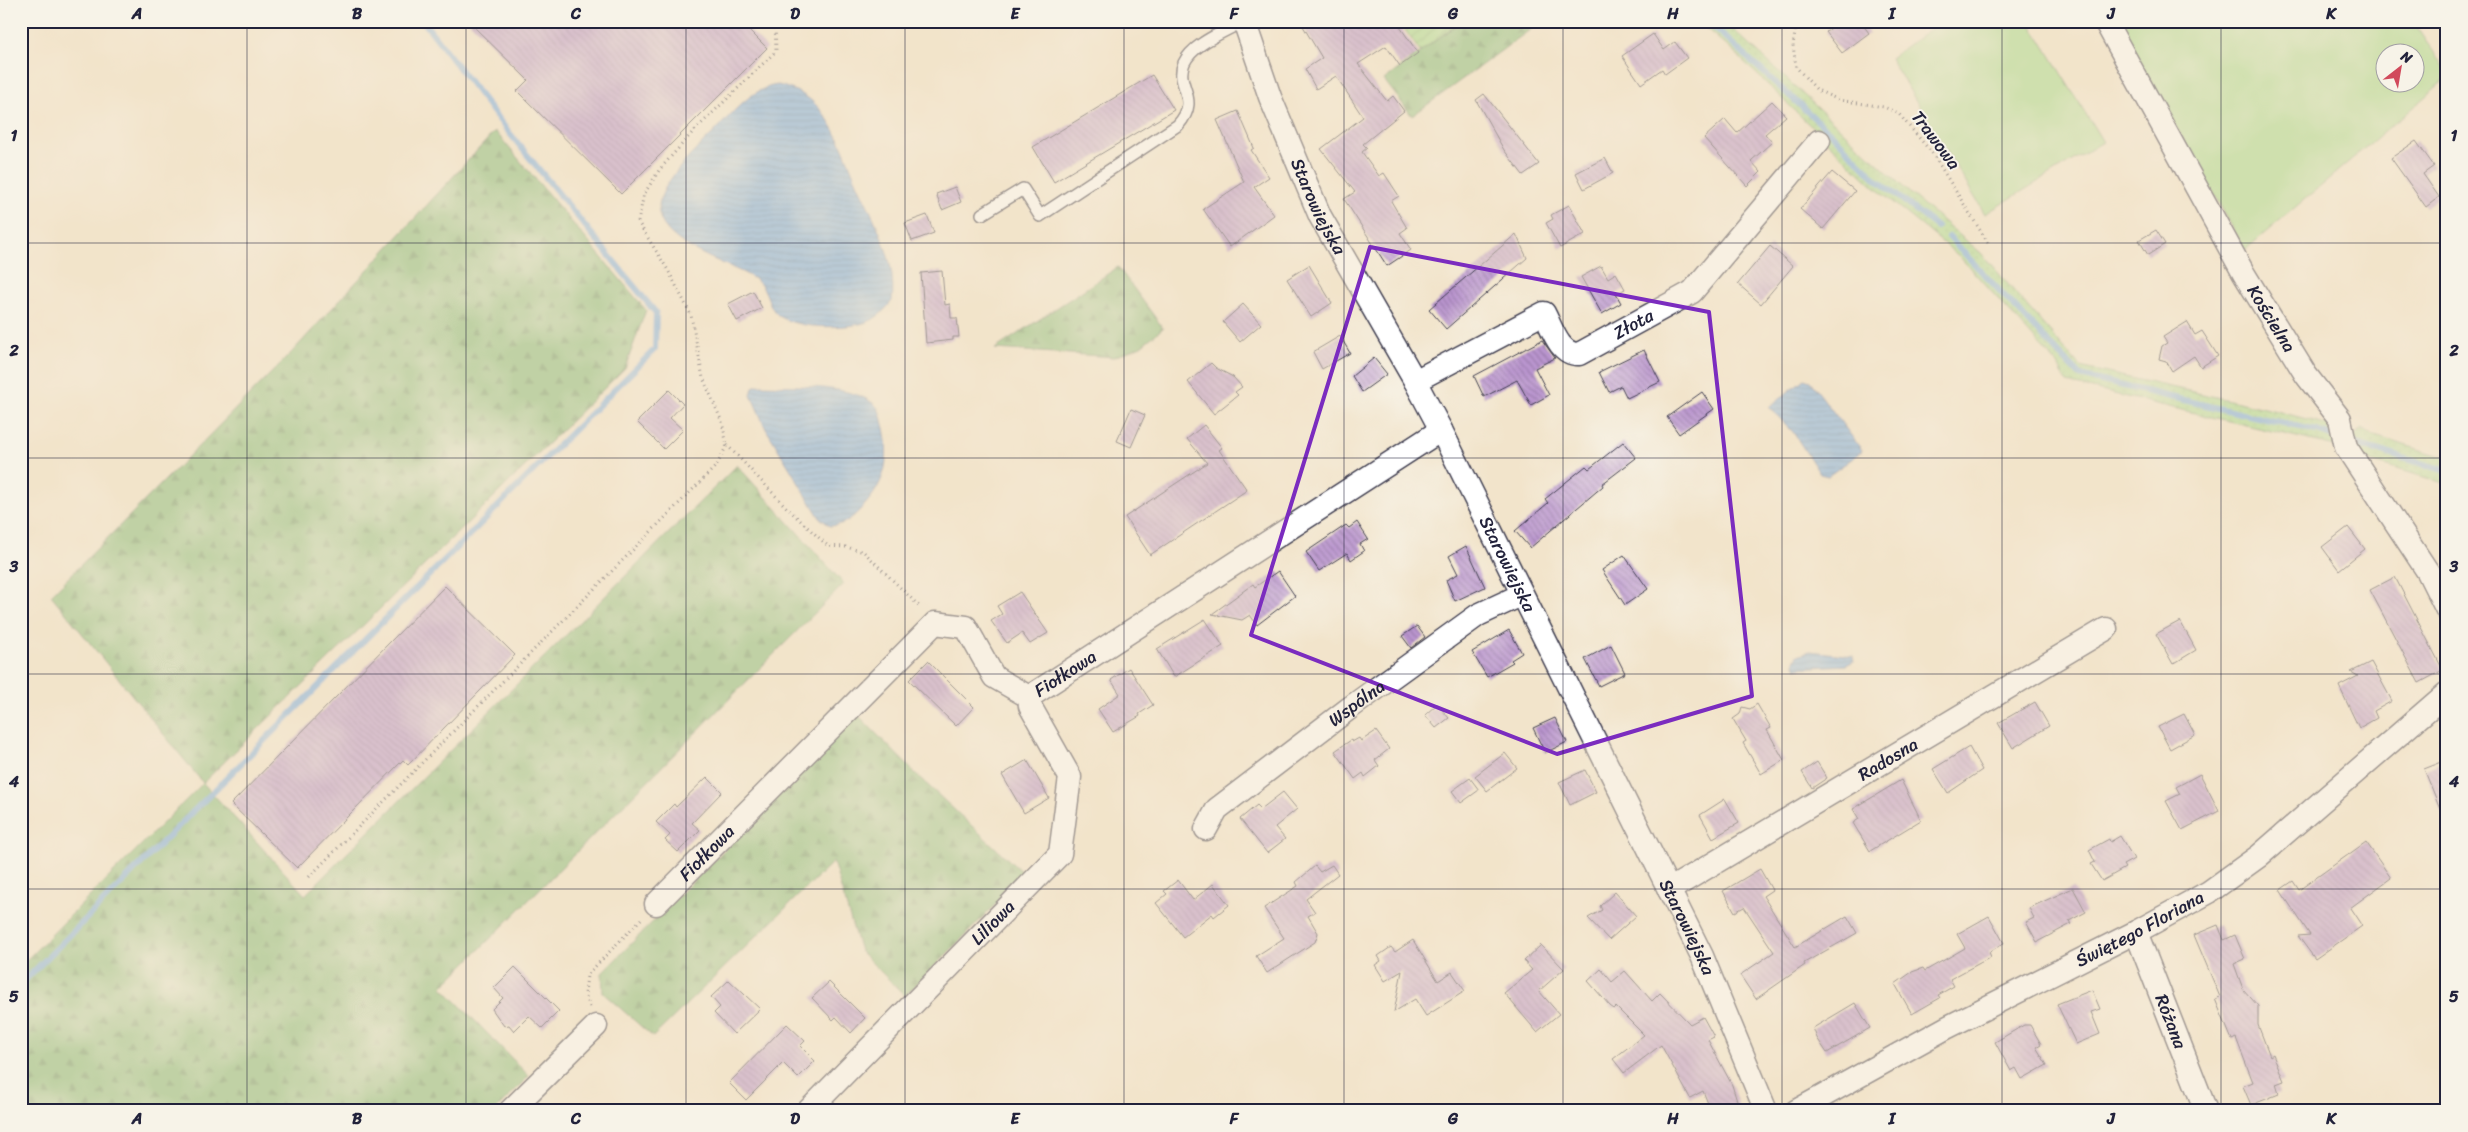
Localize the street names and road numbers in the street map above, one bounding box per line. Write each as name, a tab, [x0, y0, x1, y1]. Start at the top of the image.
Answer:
street label: Trawowa	[1903, 103, 1969, 177]
street label: Starowiejska	[1281, 153, 1356, 262]
street label: Kościelna	[2238, 278, 2305, 359]
street label: Złota	[1607, 299, 1661, 348]
street label: Starowiejska	[1470, 510, 1545, 619]
street label: Fiołkowa	[1027, 641, 1103, 706]
street label: Wspólna	[1321, 671, 1392, 735]
street label: Radosna	[1851, 729, 1924, 790]
street label: Fiołkowa	[671, 817, 743, 889]
street label: Starowiejska	[1650, 873, 1725, 981]
street label: Świętego Floriana	[2070, 882, 2210, 976]
street label: Liliowa	[963, 892, 1023, 953]
street label: Różana	[2146, 989, 2196, 1054]

